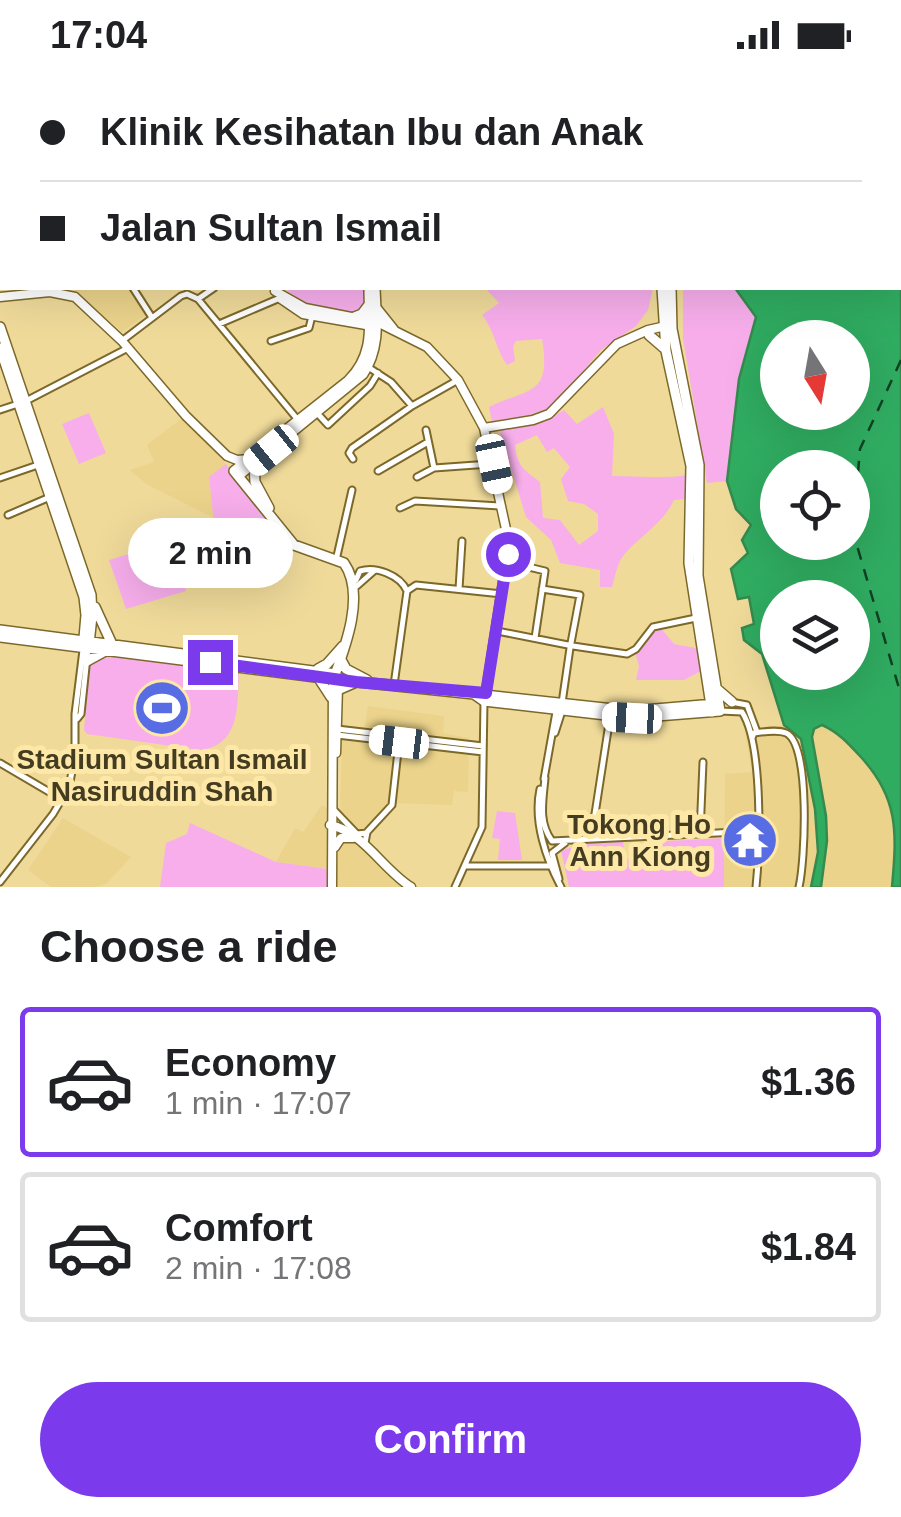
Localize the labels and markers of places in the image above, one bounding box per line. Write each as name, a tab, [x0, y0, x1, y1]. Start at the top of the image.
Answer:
sports icon: Stadium Sultan Ismail Nasiruddin Shah	[132, 678, 192, 738]
place label: Stadium Sultan Ismail Nasiruddin Shah	[17, 744, 307, 807]
place label: Tokong Ho Ann Kiong	[567, 809, 711, 872]
temple icon: Tokong Ho Ann Kiong	[720, 810, 780, 870]

